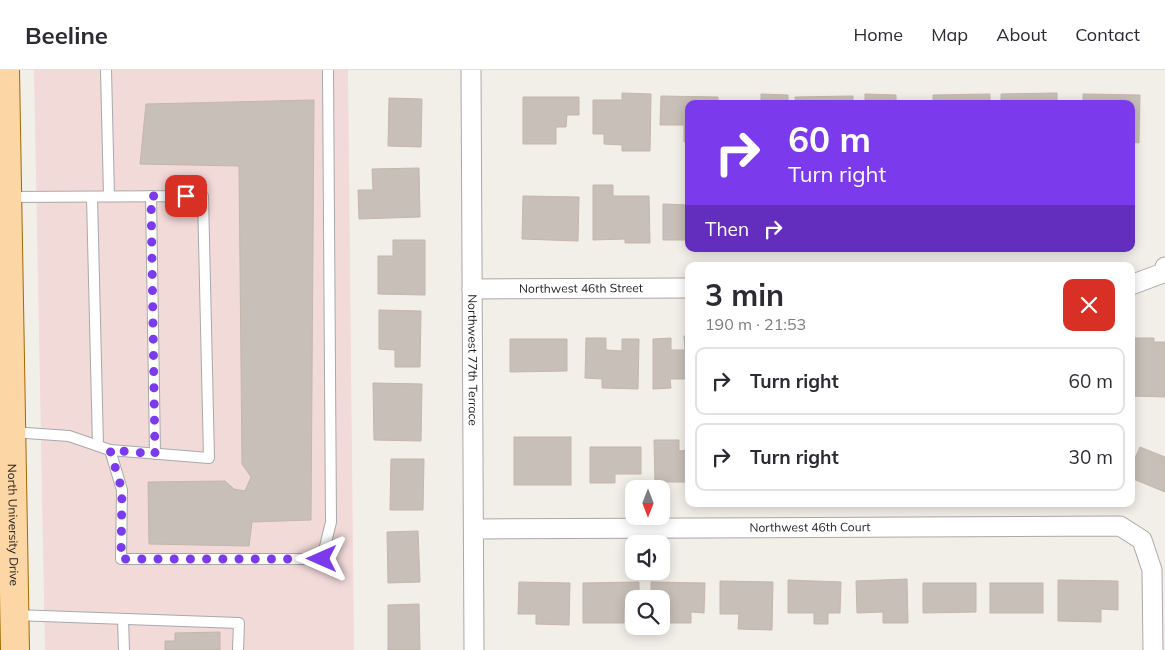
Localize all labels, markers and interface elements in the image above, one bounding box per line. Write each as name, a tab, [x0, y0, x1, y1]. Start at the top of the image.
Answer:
text: Beeline	[25, 20, 108, 50]
text: Home	[853, 23, 903, 46]
text: Map	[931, 23, 968, 46]
text: About	[996, 23, 1047, 46]
text: Contact	[1075, 23, 1140, 46]
text: 60 m	[788, 117, 871, 161]
icon: right	[705, 120, 770, 185]
text: Turn right	[788, 160, 886, 188]
pin	[165, 175, 207, 217]
icon: arrive	[172, 182, 200, 210]
icon: right	[759, 215, 787, 243]
text: Then	[705, 217, 749, 241]
text: 3 min	[705, 276, 784, 314]
button: close	[1063, 279, 1115, 331]
street label: Northwest 46th Street	[519, 280, 643, 296]
street label: Northwest 77th Terrace	[465, 294, 481, 426]
text: 190 m · 21:53	[705, 314, 806, 334]
icon: right	[707, 367, 735, 395]
text: Turn right	[750, 369, 839, 393]
text: 60 m	[1069, 369, 1113, 393]
icon: right	[707, 443, 735, 471]
text: Turn right	[750, 445, 839, 469]
text: 30 m	[1069, 445, 1113, 469]
street label: North University Drive	[5, 464, 22, 586]
north arrow	[625, 480, 670, 525]
map controls	[625, 480, 670, 635]
street label: Northwest 46th Court	[749, 519, 871, 535]
position arrow	[295, 532, 347, 584]
button: sound	[625, 535, 670, 580]
button: search	[625, 590, 670, 635]

